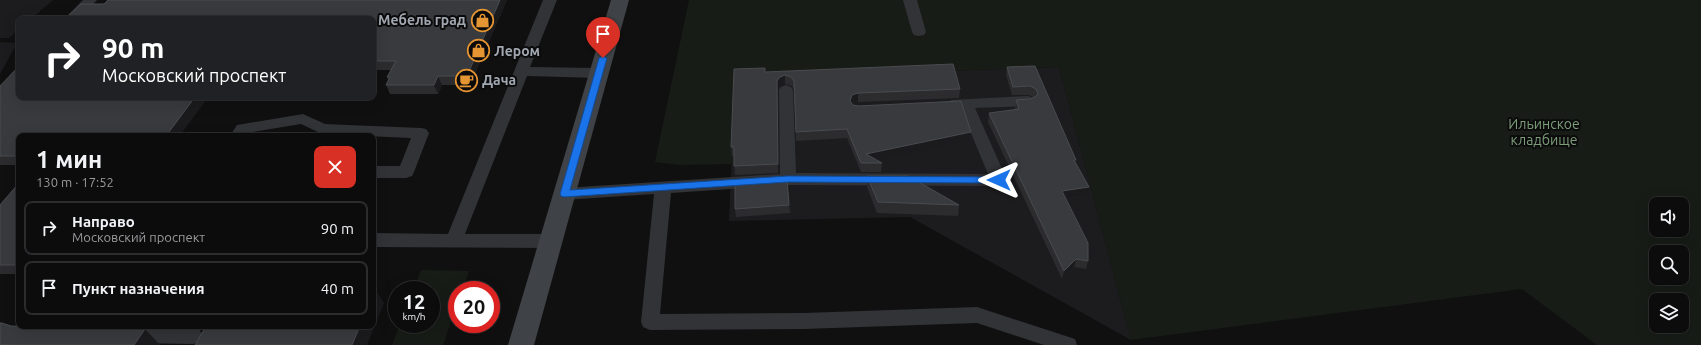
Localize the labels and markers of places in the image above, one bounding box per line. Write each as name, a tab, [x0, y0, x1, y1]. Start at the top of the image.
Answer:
shop icon: Мебель град	[469, 7, 495, 33]
place label: Мебель град	[378, 12, 466, 28]
pin	[586, 17, 620, 58]
shop icon: Лером	[465, 38, 491, 64]
place label: Лером	[494, 43, 540, 59]
cafe icon: Дача	[453, 67, 479, 93]
place label: Дача	[482, 72, 516, 88]

